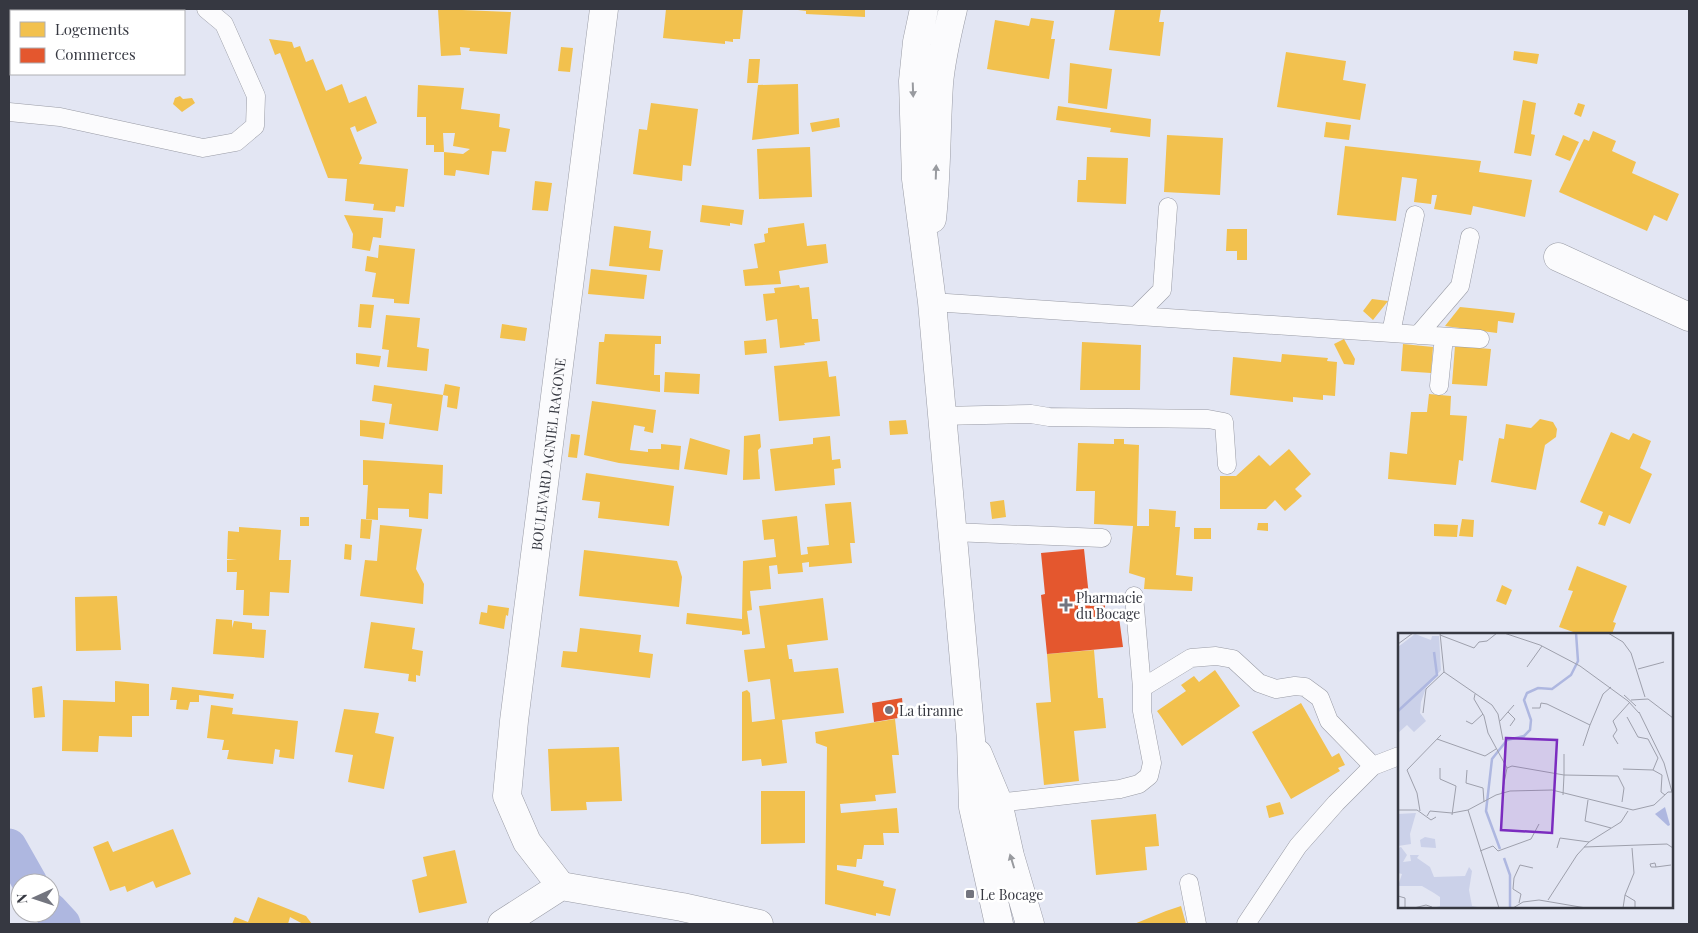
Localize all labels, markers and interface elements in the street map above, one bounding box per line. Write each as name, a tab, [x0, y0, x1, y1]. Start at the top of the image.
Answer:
legend	[10, 10, 185, 75]
text: Logements	[55, 19, 129, 39]
text: Commerces	[55, 44, 136, 64]
one-way arrow	[910, 82, 918, 98]
one-way arrow	[933, 164, 941, 180]
street label: BOULEVARD AGNIEL RAGONE	[526, 357, 569, 552]
place label: Pharmacie du Bocage	[1076, 588, 1143, 623]
marker: Pharmacie du Bocage	[1060, 599, 1072, 611]
inset map	[1398, 633, 1673, 908]
place label: La tiranne	[899, 701, 963, 720]
marker: La tiranne	[883, 704, 895, 716]
one-way arrow	[1007, 853, 1015, 868]
north arrow	[10, 873, 60, 923]
place label: Le Bocage	[980, 885, 1043, 904]
marker: Le Bocage	[964, 888, 976, 900]
text: N	[12, 893, 31, 904]

